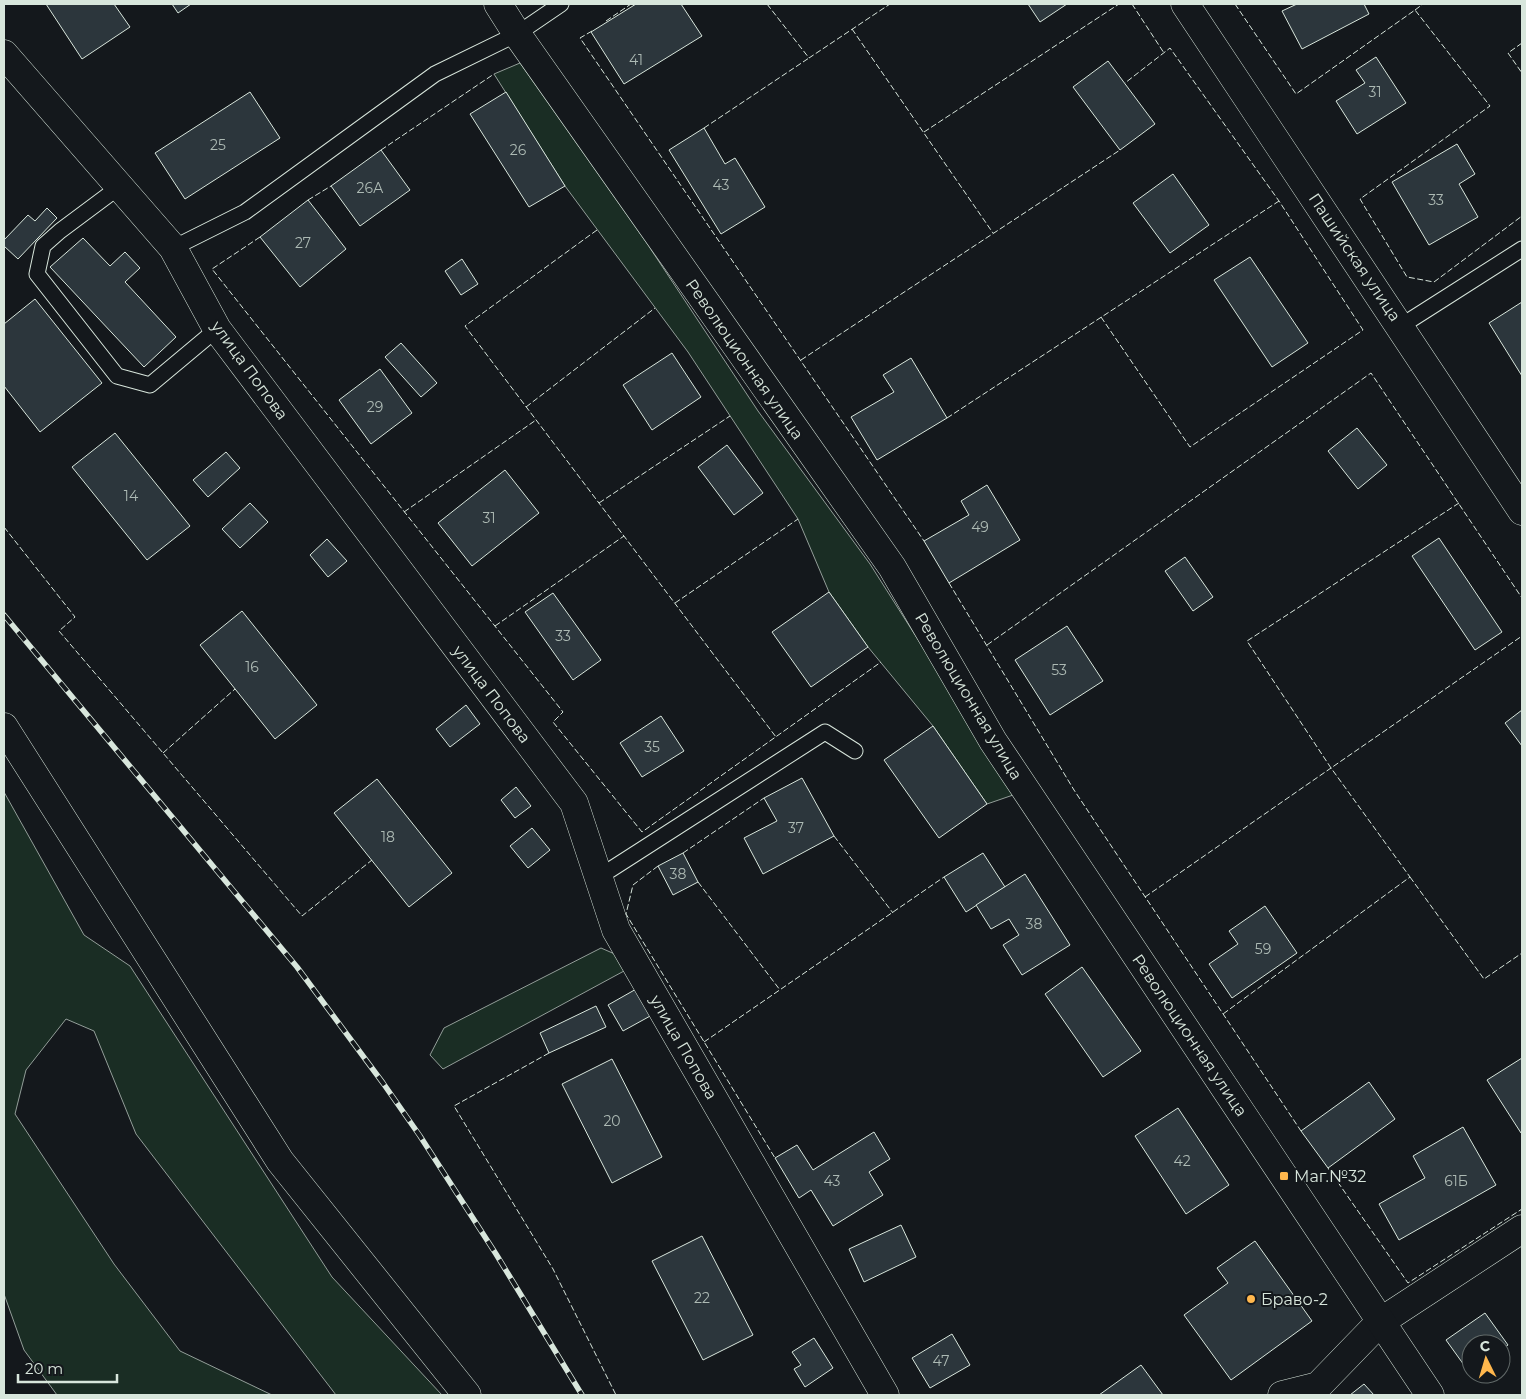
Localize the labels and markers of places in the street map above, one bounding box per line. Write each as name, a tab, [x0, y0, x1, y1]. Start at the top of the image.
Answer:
place label: Маг.№32	[1294, 1167, 1366, 1186]
marker: Маг.№32	[1278, 1170, 1290, 1182]
place label: Браво-2	[1261, 1290, 1328, 1309]
marker: Браво-2	[1245, 1293, 1257, 1305]

